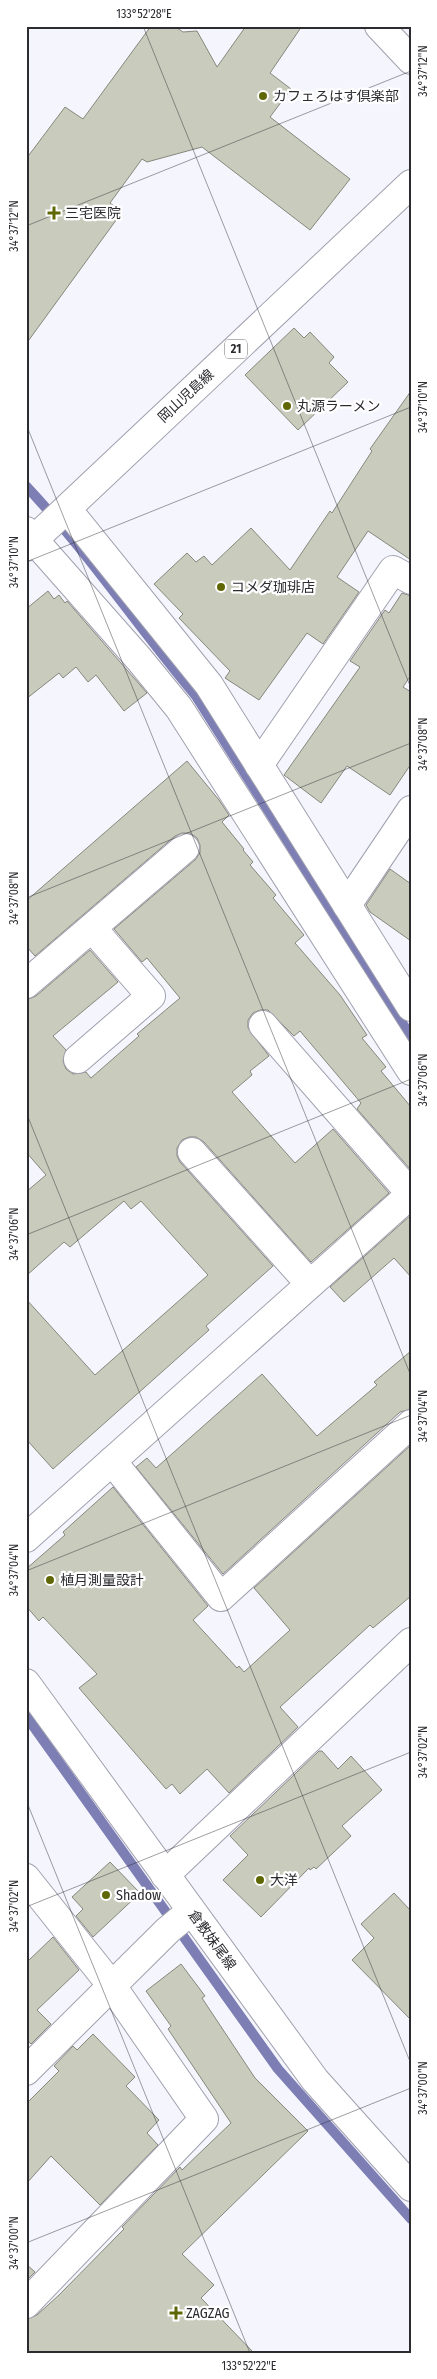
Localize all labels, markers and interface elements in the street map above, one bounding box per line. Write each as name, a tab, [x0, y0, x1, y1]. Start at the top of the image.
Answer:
text: 133°52'28"E	[116, 7, 172, 21]
text: 34°37'12"N	[416, 45, 430, 97]
place label: カフェろはす倶楽部	[273, 88, 399, 105]
marker: カフェろはす倶楽部	[257, 90, 269, 102]
text: 34°37'12"N	[7, 200, 21, 252]
place label: 三宅医院	[65, 205, 121, 222]
marker: 三宅医院	[47, 206, 61, 220]
road number: 21	[225, 339, 247, 358]
street label: 岡山児島線	[155, 366, 217, 426]
text: 34°37'10"N	[416, 381, 430, 433]
place label: 丸源ラーメン	[297, 398, 380, 415]
marker: 丸源ラーメン	[281, 400, 293, 412]
text: 34°37'10"N	[7, 536, 21, 588]
place label: コメダ珈琲店	[231, 579, 315, 596]
marker: コメダ珈琲店	[215, 581, 227, 593]
text: 34°37'08"N	[416, 717, 430, 771]
text: 34°37'08"N	[7, 871, 21, 925]
text: 34°37'06"N	[416, 1053, 430, 1107]
text: 34°37'06"N	[7, 1207, 21, 1261]
text: 34°37'04"N	[416, 1390, 430, 1442]
text: 34°37'04"N	[7, 1544, 21, 1596]
place label: 植月測量設計	[60, 1572, 144, 1589]
marker: 植月測量設計	[44, 1574, 56, 1586]
text: 34°37'02"N	[416, 1726, 430, 1778]
place label: 大洋	[270, 1872, 298, 1889]
marker: 大洋	[254, 1874, 266, 1886]
text: 34°37'02"N	[7, 1880, 21, 1932]
place label: Shadow	[116, 1887, 161, 1904]
marker: Shadow	[100, 1889, 112, 1901]
street label: 倉敷妹尾線	[185, 1907, 239, 1973]
text: 34°37'00"N	[416, 2061, 430, 2115]
text: 34°37'00"N	[7, 2216, 21, 2270]
place label: ZAGZAG	[186, 2305, 230, 2322]
marker: ZAGZAG	[170, 2307, 182, 2319]
text: 133°52'22"E	[222, 2359, 277, 2373]

